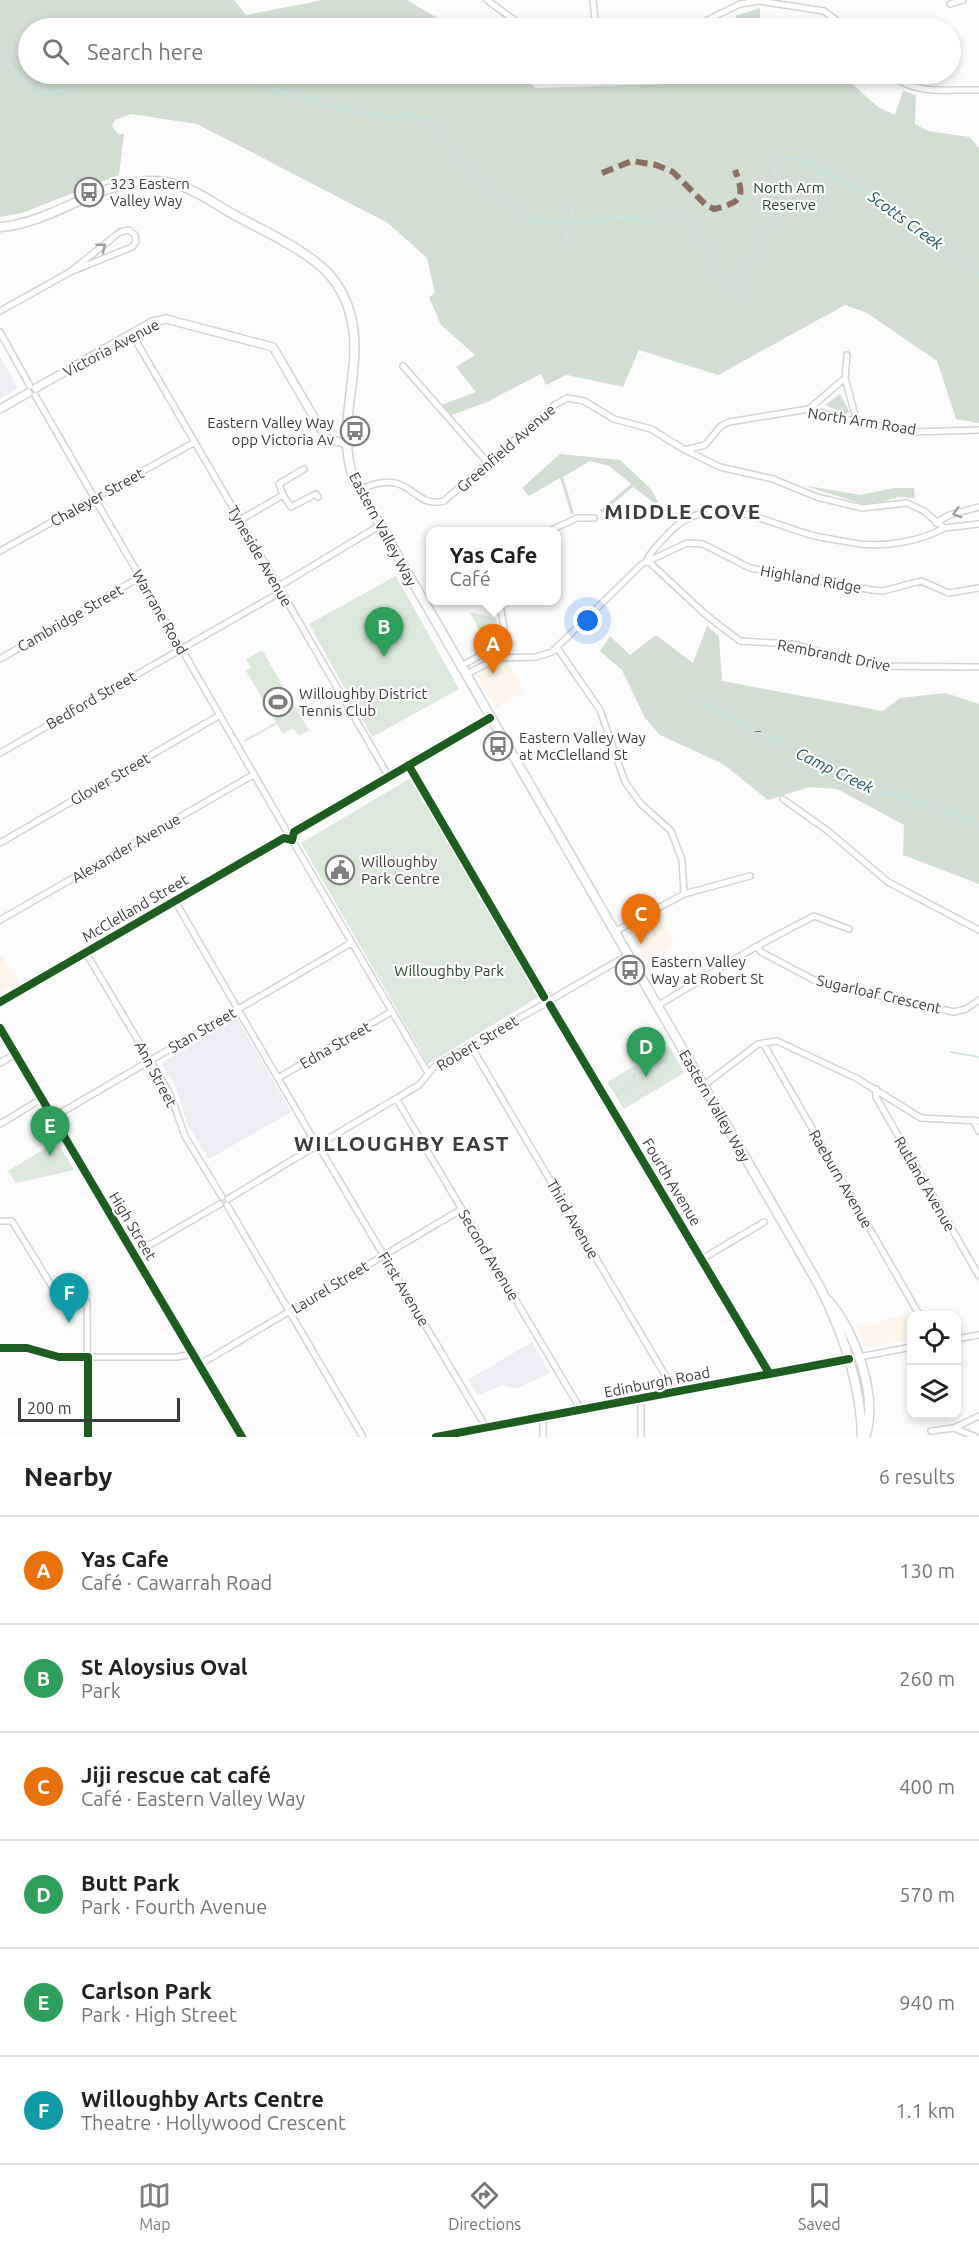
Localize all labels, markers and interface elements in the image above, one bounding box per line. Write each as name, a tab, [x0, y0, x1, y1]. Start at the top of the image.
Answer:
search box	[18, 18, 961, 84]
icon: search	[39, 35, 72, 68]
text: Search here	[87, 39, 203, 64]
place label: 323 Eastern Valley Way	[110, 175, 190, 209]
bus stop icon: 323 Eastern Valley Way	[73, 176, 105, 208]
park label: North Arm Reserve	[753, 179, 825, 213]
water label: Scotts Creek	[864, 186, 947, 253]
one-way arrow	[95, 243, 106, 254]
street label: Victoria Avenue	[60, 316, 162, 380]
street label: Greenfield Avenue	[453, 401, 559, 495]
street label: North Arm Road	[807, 404, 917, 438]
place label: Eastern Valley Way opp Victoria Av	[207, 414, 335, 448]
bus stop icon: Eastern Valley Way opp Victoria Av	[339, 415, 371, 447]
street label: Chaleyer Street	[47, 464, 147, 530]
street label: Eastern Valley Way	[346, 469, 420, 589]
district label: MIDDLE COVE	[604, 499, 762, 523]
street label: Tyneside Avenue	[224, 503, 296, 609]
one-way arrow	[952, 506, 963, 518]
popup	[426, 527, 561, 605]
text: Yas Cafe	[449, 542, 538, 567]
street label: Highland Ridge	[759, 562, 863, 596]
street label: Warrane Road	[129, 567, 191, 657]
text: Café	[449, 567, 491, 590]
street label: Cambridge Street	[14, 581, 126, 655]
your location	[573, 606, 602, 635]
pin: B	[364, 608, 404, 657]
pin: A	[474, 624, 512, 674]
street label: Rembrandt Drive	[776, 636, 892, 674]
street label: Bedford Street	[43, 667, 139, 733]
place label: Willoughby District Tennis Club	[299, 685, 428, 719]
sports icon: Willoughby District Tennis Club	[262, 686, 294, 718]
place label: Eastern Valley Way at McClelland St	[519, 729, 646, 763]
bus stop icon: Eastern Valley Way at McClelland St	[482, 730, 514, 762]
water label: Camp Creek	[793, 743, 877, 797]
street label: Glover Street	[67, 749, 153, 809]
street label: Alexander Avenue	[69, 810, 183, 886]
place label: Willoughby Park Centre	[361, 853, 440, 887]
public building icon: Willoughby Park Centre	[324, 854, 356, 886]
street label: McClelland Street	[79, 871, 191, 945]
pin: C	[622, 894, 660, 944]
place label: Eastern Valley Way at Robert St	[651, 953, 764, 987]
bus stop icon: Eastern Valley Way at Robert St	[614, 954, 646, 986]
park label: Willoughby Park	[394, 962, 504, 979]
street label: Sugarloaf Crescent	[815, 971, 943, 1017]
street label: Stan Street	[165, 1004, 239, 1056]
street label: Robert Street	[433, 1012, 521, 1074]
street label: Edna Street	[297, 1018, 373, 1072]
pin: D	[626, 1028, 666, 1077]
street label: Ann Street	[132, 1038, 180, 1110]
street label: Eastern Valley Way	[676, 1047, 754, 1165]
pin: E	[31, 1106, 70, 1156]
street label: Raeburn Avenue	[806, 1127, 876, 1231]
district label: WILLOUGHBY EAST	[294, 1131, 510, 1155]
street label: Rutland Avenue	[891, 1134, 959, 1234]
street label: Fourth Avenue	[639, 1135, 705, 1229]
street label: Third Avenue	[543, 1176, 603, 1262]
street label: High Street	[106, 1189, 160, 1263]
street label: Second Avenue	[455, 1206, 523, 1304]
street label: First Avenue	[375, 1249, 433, 1329]
street label: Laurel Street	[288, 1257, 372, 1317]
pin: F	[50, 1274, 88, 1323]
map controls	[907, 1311, 961, 1419]
button: locate	[907, 1311, 961, 1365]
street label: Edinburgh Road	[603, 1363, 711, 1401]
button: layers	[907, 1365, 961, 1419]
scale bar	[18, 1395, 180, 1422]
text: 200 m	[27, 1399, 72, 1417]
text: Nearby	[24, 1462, 112, 1491]
text: 6 results	[879, 1465, 955, 1488]
text: Yas Cafe	[81, 1546, 169, 1571]
text: A	[36, 1559, 51, 1582]
text: 130 m	[899, 1559, 955, 1582]
text: Café · Cawarrah Road	[81, 1571, 272, 1594]
text: St Aloysius Oval	[81, 1654, 248, 1679]
text: B	[37, 1667, 50, 1690]
text: 260 m	[899, 1667, 955, 1690]
text: Park	[81, 1679, 121, 1702]
text: Jiji rescue cat café	[81, 1762, 271, 1787]
text: C	[37, 1775, 50, 1798]
text: 400 m	[899, 1775, 955, 1798]
text: Café · Eastern Valley Way	[81, 1787, 305, 1810]
text: Butt Park	[81, 1870, 180, 1895]
text: D	[36, 1883, 51, 1906]
text: 570 m	[899, 1883, 955, 1906]
text: Park · Fourth Avenue	[81, 1895, 267, 1918]
text: Carlson Park	[81, 1978, 211, 2003]
text: E	[38, 1991, 49, 2014]
text: 940 m	[899, 1991, 955, 2014]
text: Park · High Street	[81, 2003, 237, 2026]
text: Willoughby Arts Centre	[81, 2086, 324, 2111]
text: F	[38, 2099, 49, 2122]
text: 1.1 km	[896, 2099, 955, 2122]
text: Theatre · Hollywood Crescent	[81, 2111, 346, 2134]
tab: Map	[138, 2179, 171, 2233]
tab: Directions	[448, 2179, 521, 2233]
tab: Saved	[798, 2179, 841, 2233]

